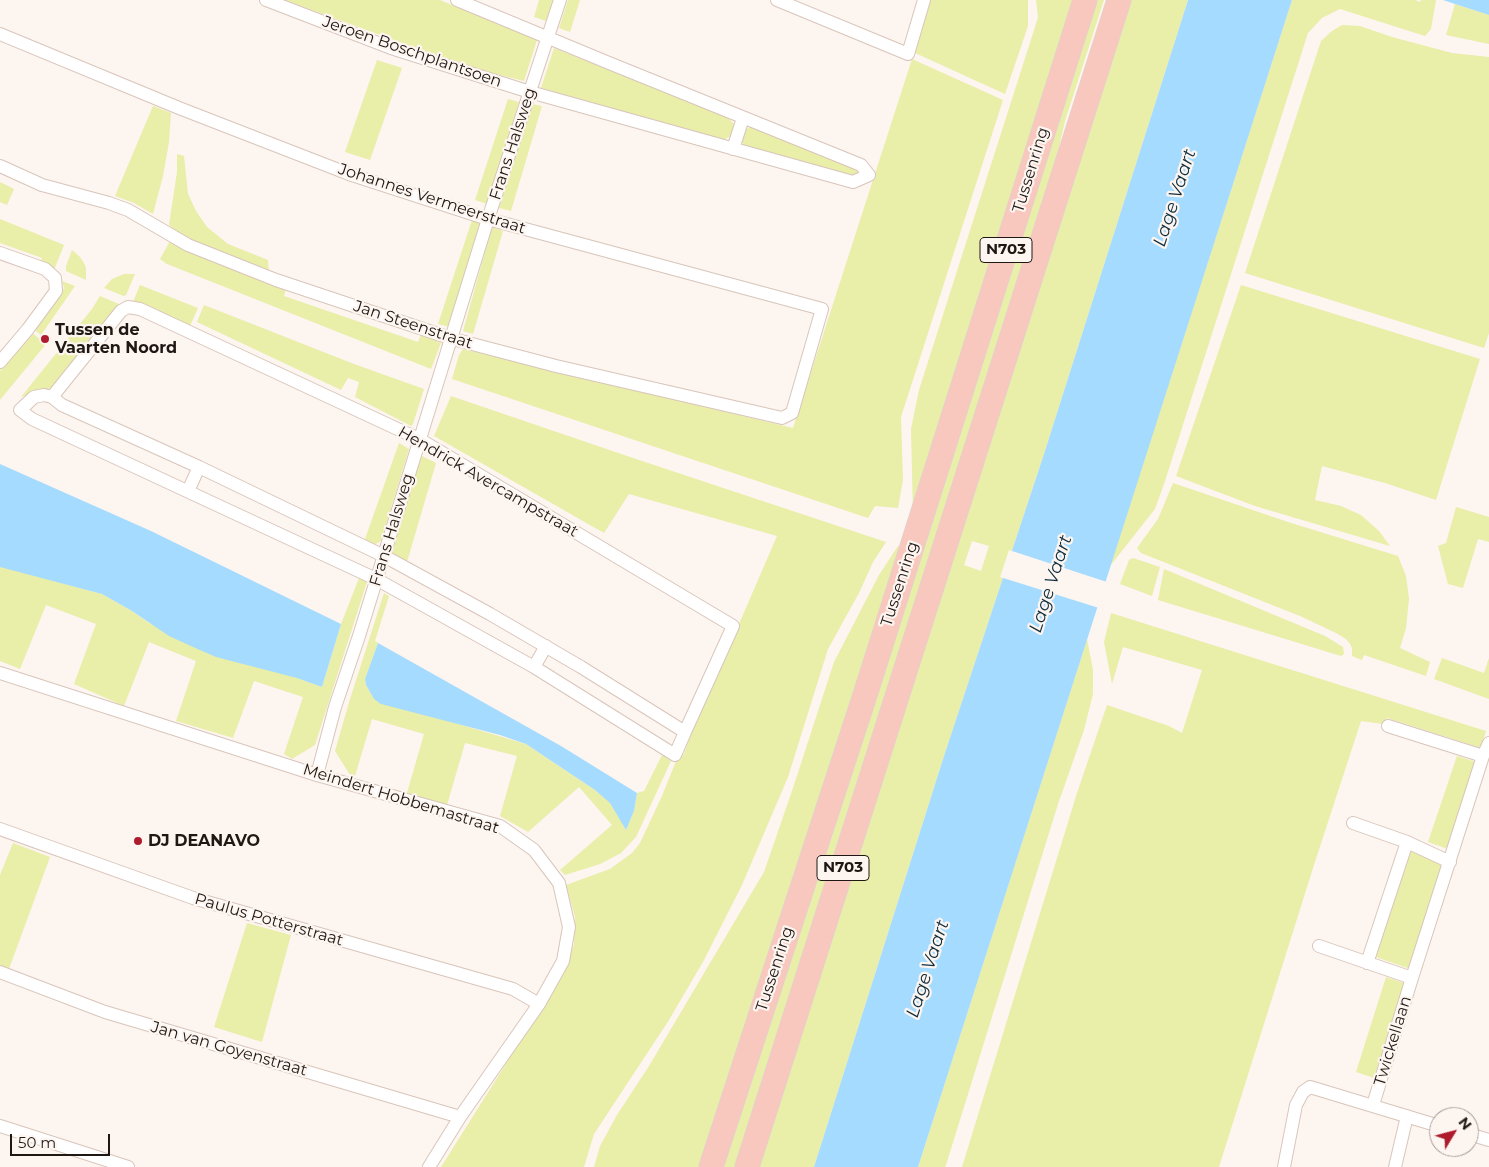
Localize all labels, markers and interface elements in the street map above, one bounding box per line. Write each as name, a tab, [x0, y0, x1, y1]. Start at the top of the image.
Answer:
street label: Jeroen Boschplantsoen	[320, 12, 504, 92]
street label: Frans Halsweg	[486, 85, 540, 203]
street label: Tussenring	[1009, 125, 1053, 215]
water label: Lage Vaart	[1149, 146, 1201, 250]
street label: Johannes Vermeerstraat	[336, 160, 528, 238]
road number: N703	[980, 238, 1032, 262]
street label: Jan Steenstraat	[351, 297, 475, 353]
place label: Tussen de Vaarten Noord	[55, 320, 177, 358]
marker: Tussen de Vaarten Noord	[39, 333, 51, 345]
street label: Hendrick Avercampstraat	[395, 423, 581, 541]
street label: Frans Halsweg	[366, 471, 418, 589]
water label: Lage Vaart	[1025, 532, 1077, 636]
street label: Tussenring	[877, 539, 923, 629]
street label: Meindert Hobbemastraat	[301, 760, 501, 838]
place label: DJ DEANAVO	[148, 831, 260, 851]
marker: DJ DEANAVO	[132, 835, 144, 847]
road number: N703	[817, 856, 869, 880]
street label: Paulus Potterstraat	[192, 890, 346, 950]
water label: Lage Vaart	[902, 917, 954, 1021]
street label: Tussenring	[752, 924, 798, 1014]
street label: Twickellaan	[1370, 994, 1416, 1088]
street label: Jan van Goyenstraat	[149, 1017, 309, 1081]
north arrow	[1429, 1107, 1479, 1157]
text: N	[1455, 1114, 1476, 1134]
scale bar	[12, 1124, 112, 1156]
text: 50 m	[18, 1133, 56, 1152]

